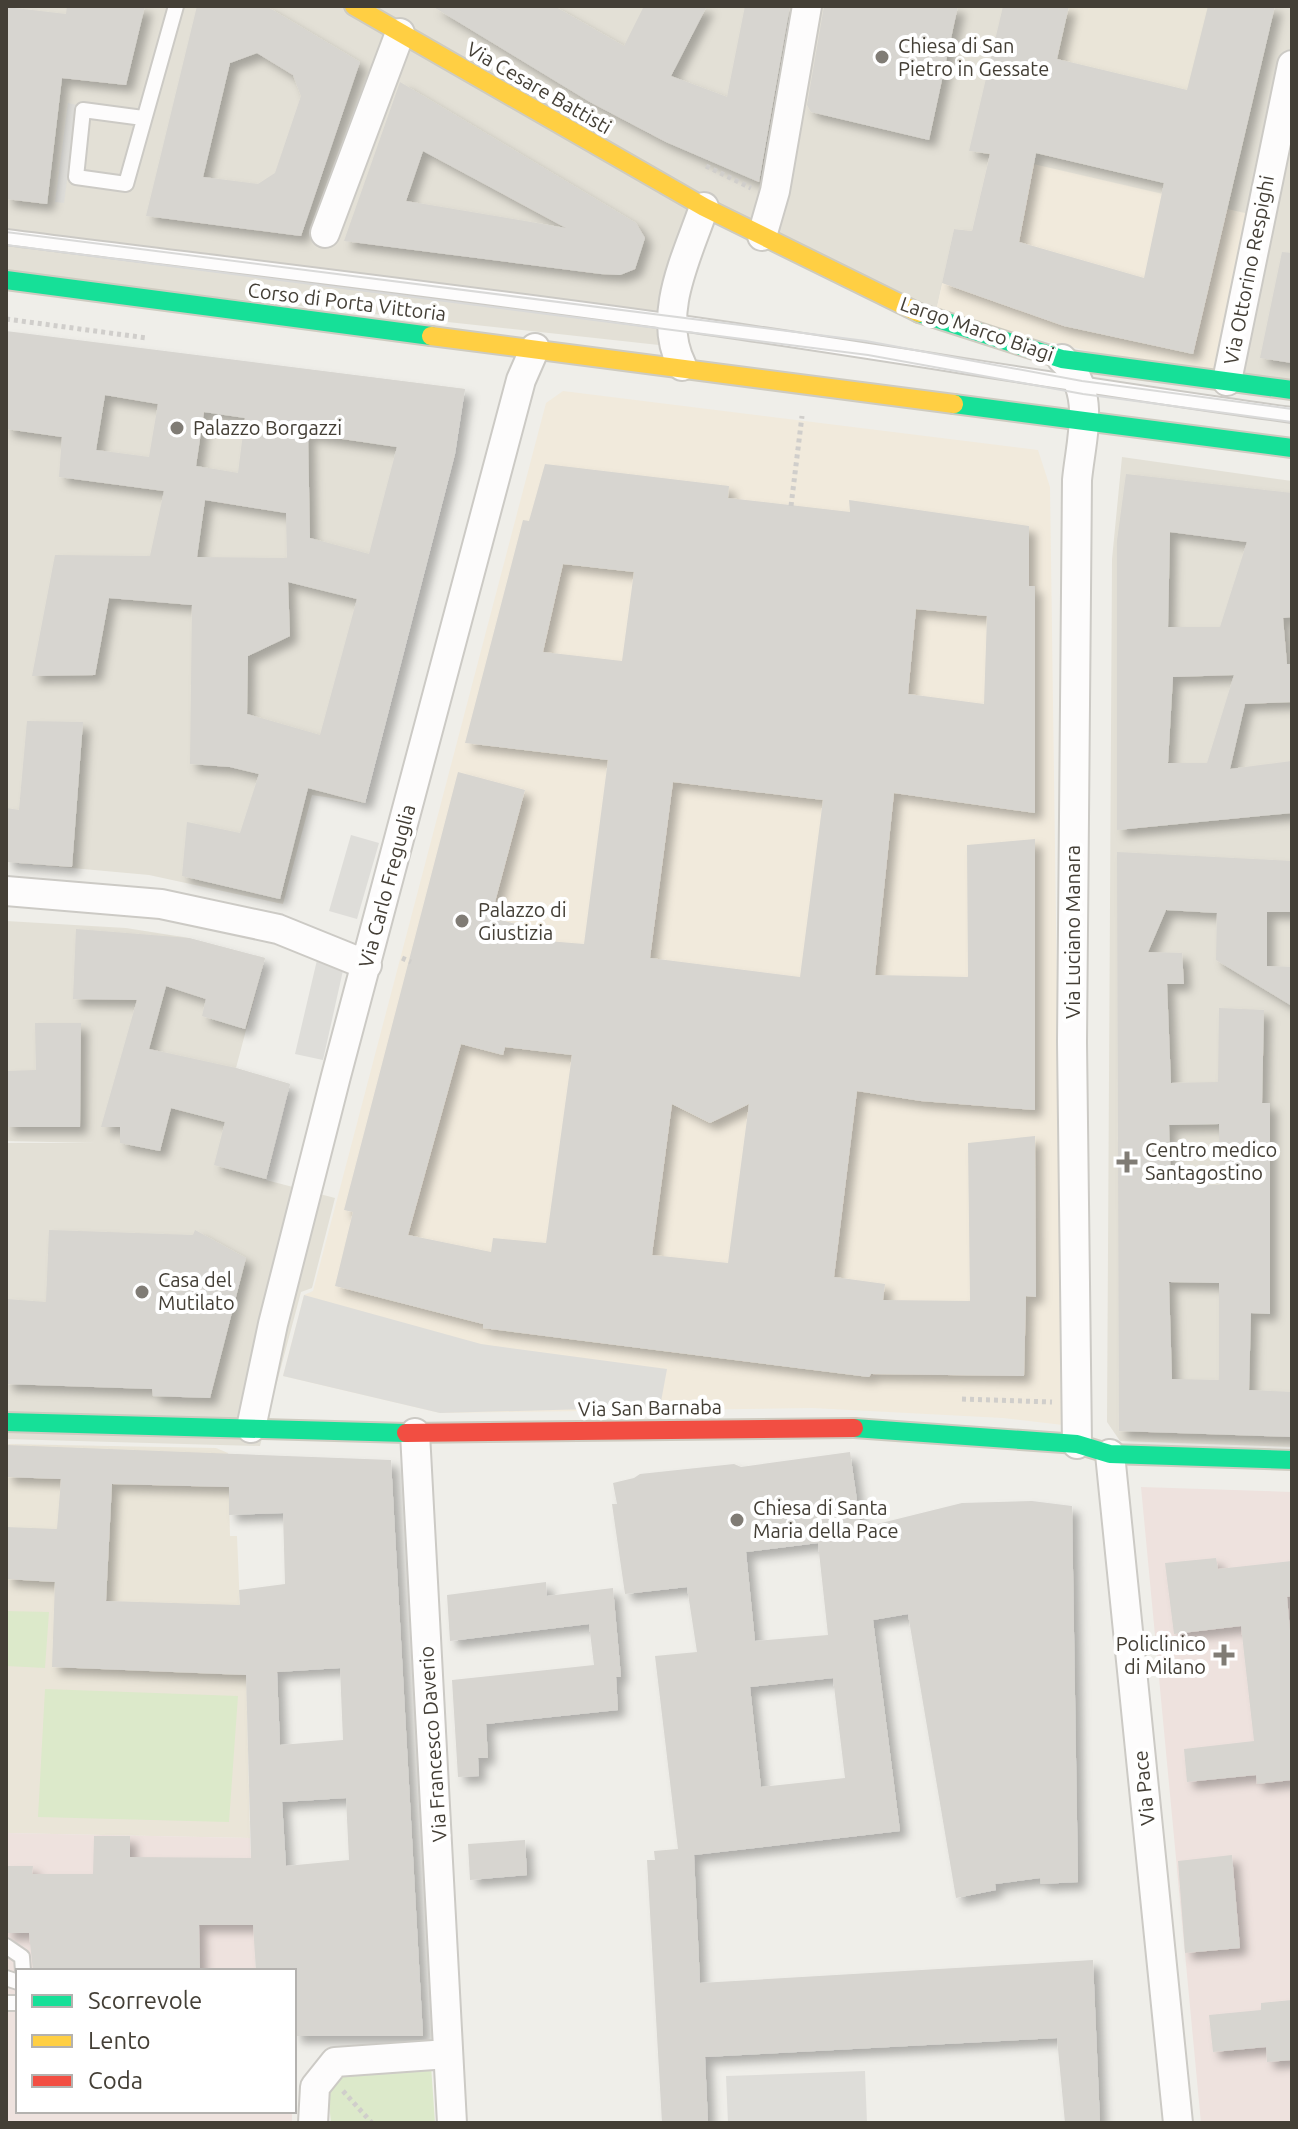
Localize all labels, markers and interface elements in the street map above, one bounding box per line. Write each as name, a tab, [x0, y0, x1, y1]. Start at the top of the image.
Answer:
place label: Chiesa di San Pietro in Gessate	[898, 34, 1049, 80]
street label: Via Cesare Battisti	[463, 37, 616, 138]
marker: Chiesa di San Pietro in Gessate	[873, 48, 891, 66]
street label: Via Ottorino Respighi	[1219, 173, 1278, 367]
street label: Corso di Porta Vittoria	[247, 278, 448, 325]
street label: Largo Marco Biagi	[897, 291, 1057, 366]
place label: Palazzo Borgazzi	[193, 416, 342, 439]
marker: Palazzo Borgazzi	[168, 419, 186, 437]
street label: Via Carlo Freguglia	[354, 802, 419, 970]
street label: Via Luciano Manara	[1061, 845, 1084, 1019]
place label: Palazzo di Giustizia	[478, 898, 567, 944]
marker: Palazzo di Giustizia	[453, 912, 471, 930]
place label: Centro medico Santagostino	[1145, 1138, 1277, 1184]
marker: Centro medico Santagostino	[1116, 1151, 1138, 1173]
place label: Casa del Mutilato	[158, 1268, 235, 1314]
marker: Casa del Mutilato	[133, 1283, 151, 1301]
street label: Via San Barnaba	[578, 1395, 722, 1420]
place label: Chiesa di Santa Maria della Pace	[753, 1496, 898, 1542]
marker: Chiesa di Santa Maria della Pace	[728, 1511, 746, 1529]
place label: Policlinico di Milano	[1116, 1632, 1206, 1678]
marker: Policlinico di Milano	[1213, 1644, 1235, 1666]
street label: Via Francesco Daverio	[414, 1645, 451, 1843]
street label: Via Pace	[1128, 1749, 1159, 1827]
legend	[16, 1969, 296, 2113]
text: Scorrevole	[88, 1987, 202, 2014]
text: Lento	[88, 2027, 151, 2054]
text: Coda	[88, 2067, 143, 2094]

